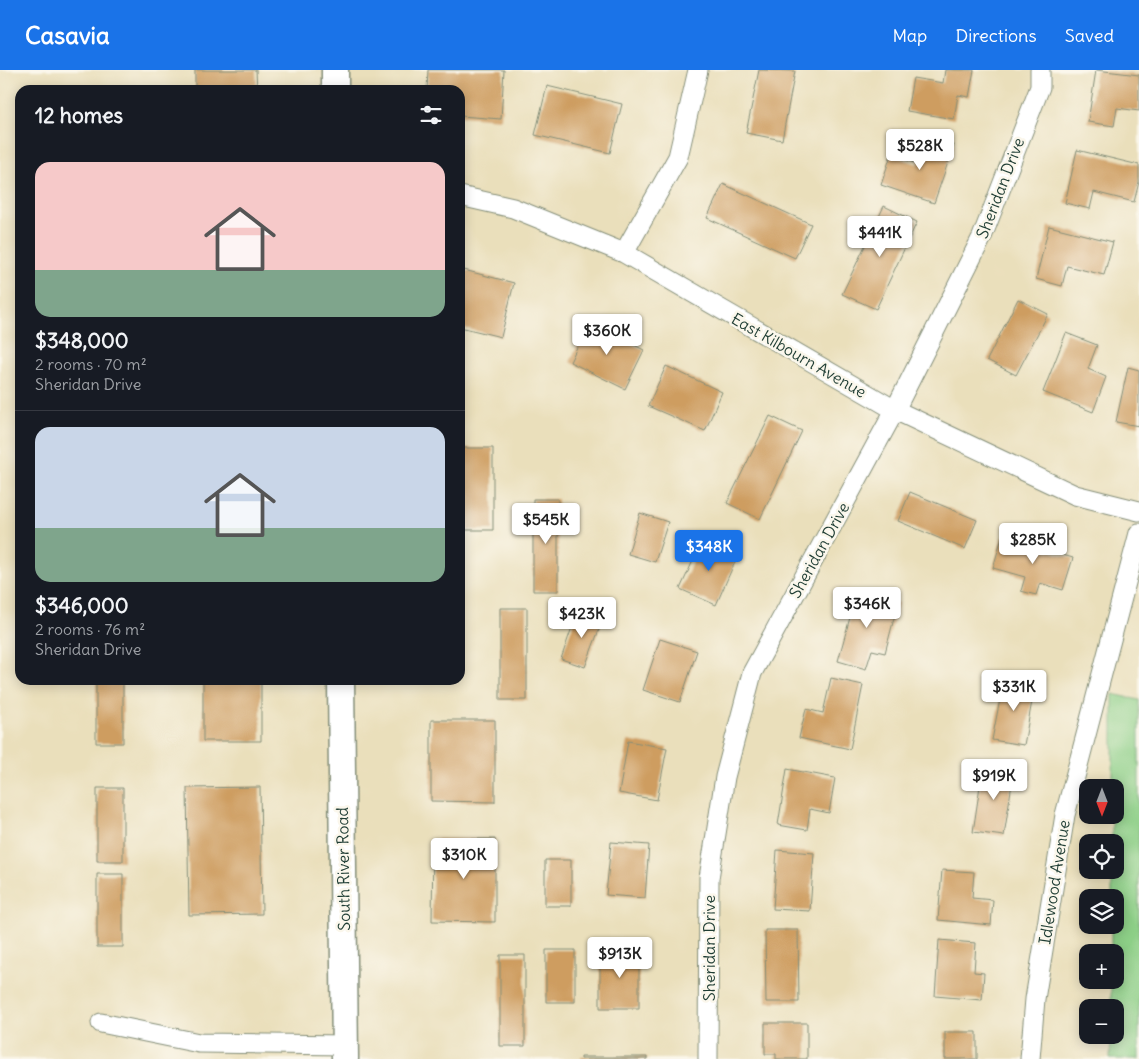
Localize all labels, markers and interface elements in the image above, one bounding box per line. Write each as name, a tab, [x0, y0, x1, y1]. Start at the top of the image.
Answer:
text: Casavia	[25, 20, 110, 50]
text: Map	[892, 24, 927, 47]
text: Directions	[955, 24, 1037, 47]
text: Saved	[1065, 24, 1114, 47]
icon: filters	[417, 101, 445, 129]
text: 12 homes	[35, 102, 123, 129]
pin: $528K	[885, 128, 955, 171]
text: $528K	[897, 135, 943, 155]
street label: Sheridan Drive	[972, 135, 1028, 241]
icon: home	[195, 194, 285, 284]
pin: $441K	[845, 216, 915, 258]
text: $441K	[858, 222, 902, 242]
street label: East Kilbourn Avenue	[728, 308, 870, 402]
pin: $360K	[572, 314, 642, 356]
text: $360K	[583, 320, 631, 340]
text: $348,000	[35, 327, 129, 354]
text: 2 rooms · 70 m²	[35, 354, 147, 374]
text: Sheridan Drive	[35, 374, 141, 394]
icon: home	[195, 460, 285, 550]
street label: Sheridan Drive	[784, 499, 854, 601]
pin: $545K	[511, 502, 581, 545]
text: $545K	[523, 509, 569, 529]
pin: $285K	[998, 522, 1068, 565]
text: $285K	[1010, 529, 1056, 549]
pin: $348K	[674, 530, 744, 572]
text: $348K	[686, 536, 732, 556]
pin: $346K	[832, 586, 902, 629]
text: $346,000	[35, 592, 129, 619]
text: $346K	[844, 593, 890, 613]
pin: $423K	[547, 596, 617, 639]
text: $423K	[559, 603, 605, 623]
text: 2 rooms · 76 m²	[35, 619, 145, 639]
text: Sheridan Drive	[35, 639, 141, 659]
pin: $331K	[979, 670, 1049, 712]
text: $331K	[992, 676, 1036, 696]
pin: $919K	[959, 758, 1029, 801]
text: $919K	[972, 765, 1016, 785]
north arrow	[1079, 779, 1124, 824]
map controls	[1079, 779, 1124, 1044]
street label: South River Road	[332, 807, 354, 931]
street label: Idlewood Avenue	[1034, 818, 1074, 946]
button: locate	[1079, 834, 1124, 879]
pin: $310K	[429, 838, 499, 880]
text: $310K	[442, 844, 486, 864]
button: layers	[1079, 889, 1124, 934]
street label: Sheridan Drive	[699, 895, 719, 1001]
pin: $913K	[585, 936, 655, 979]
text: $913K	[598, 943, 642, 963]
button: +	[1079, 944, 1124, 989]
button: −	[1079, 999, 1124, 1044]

